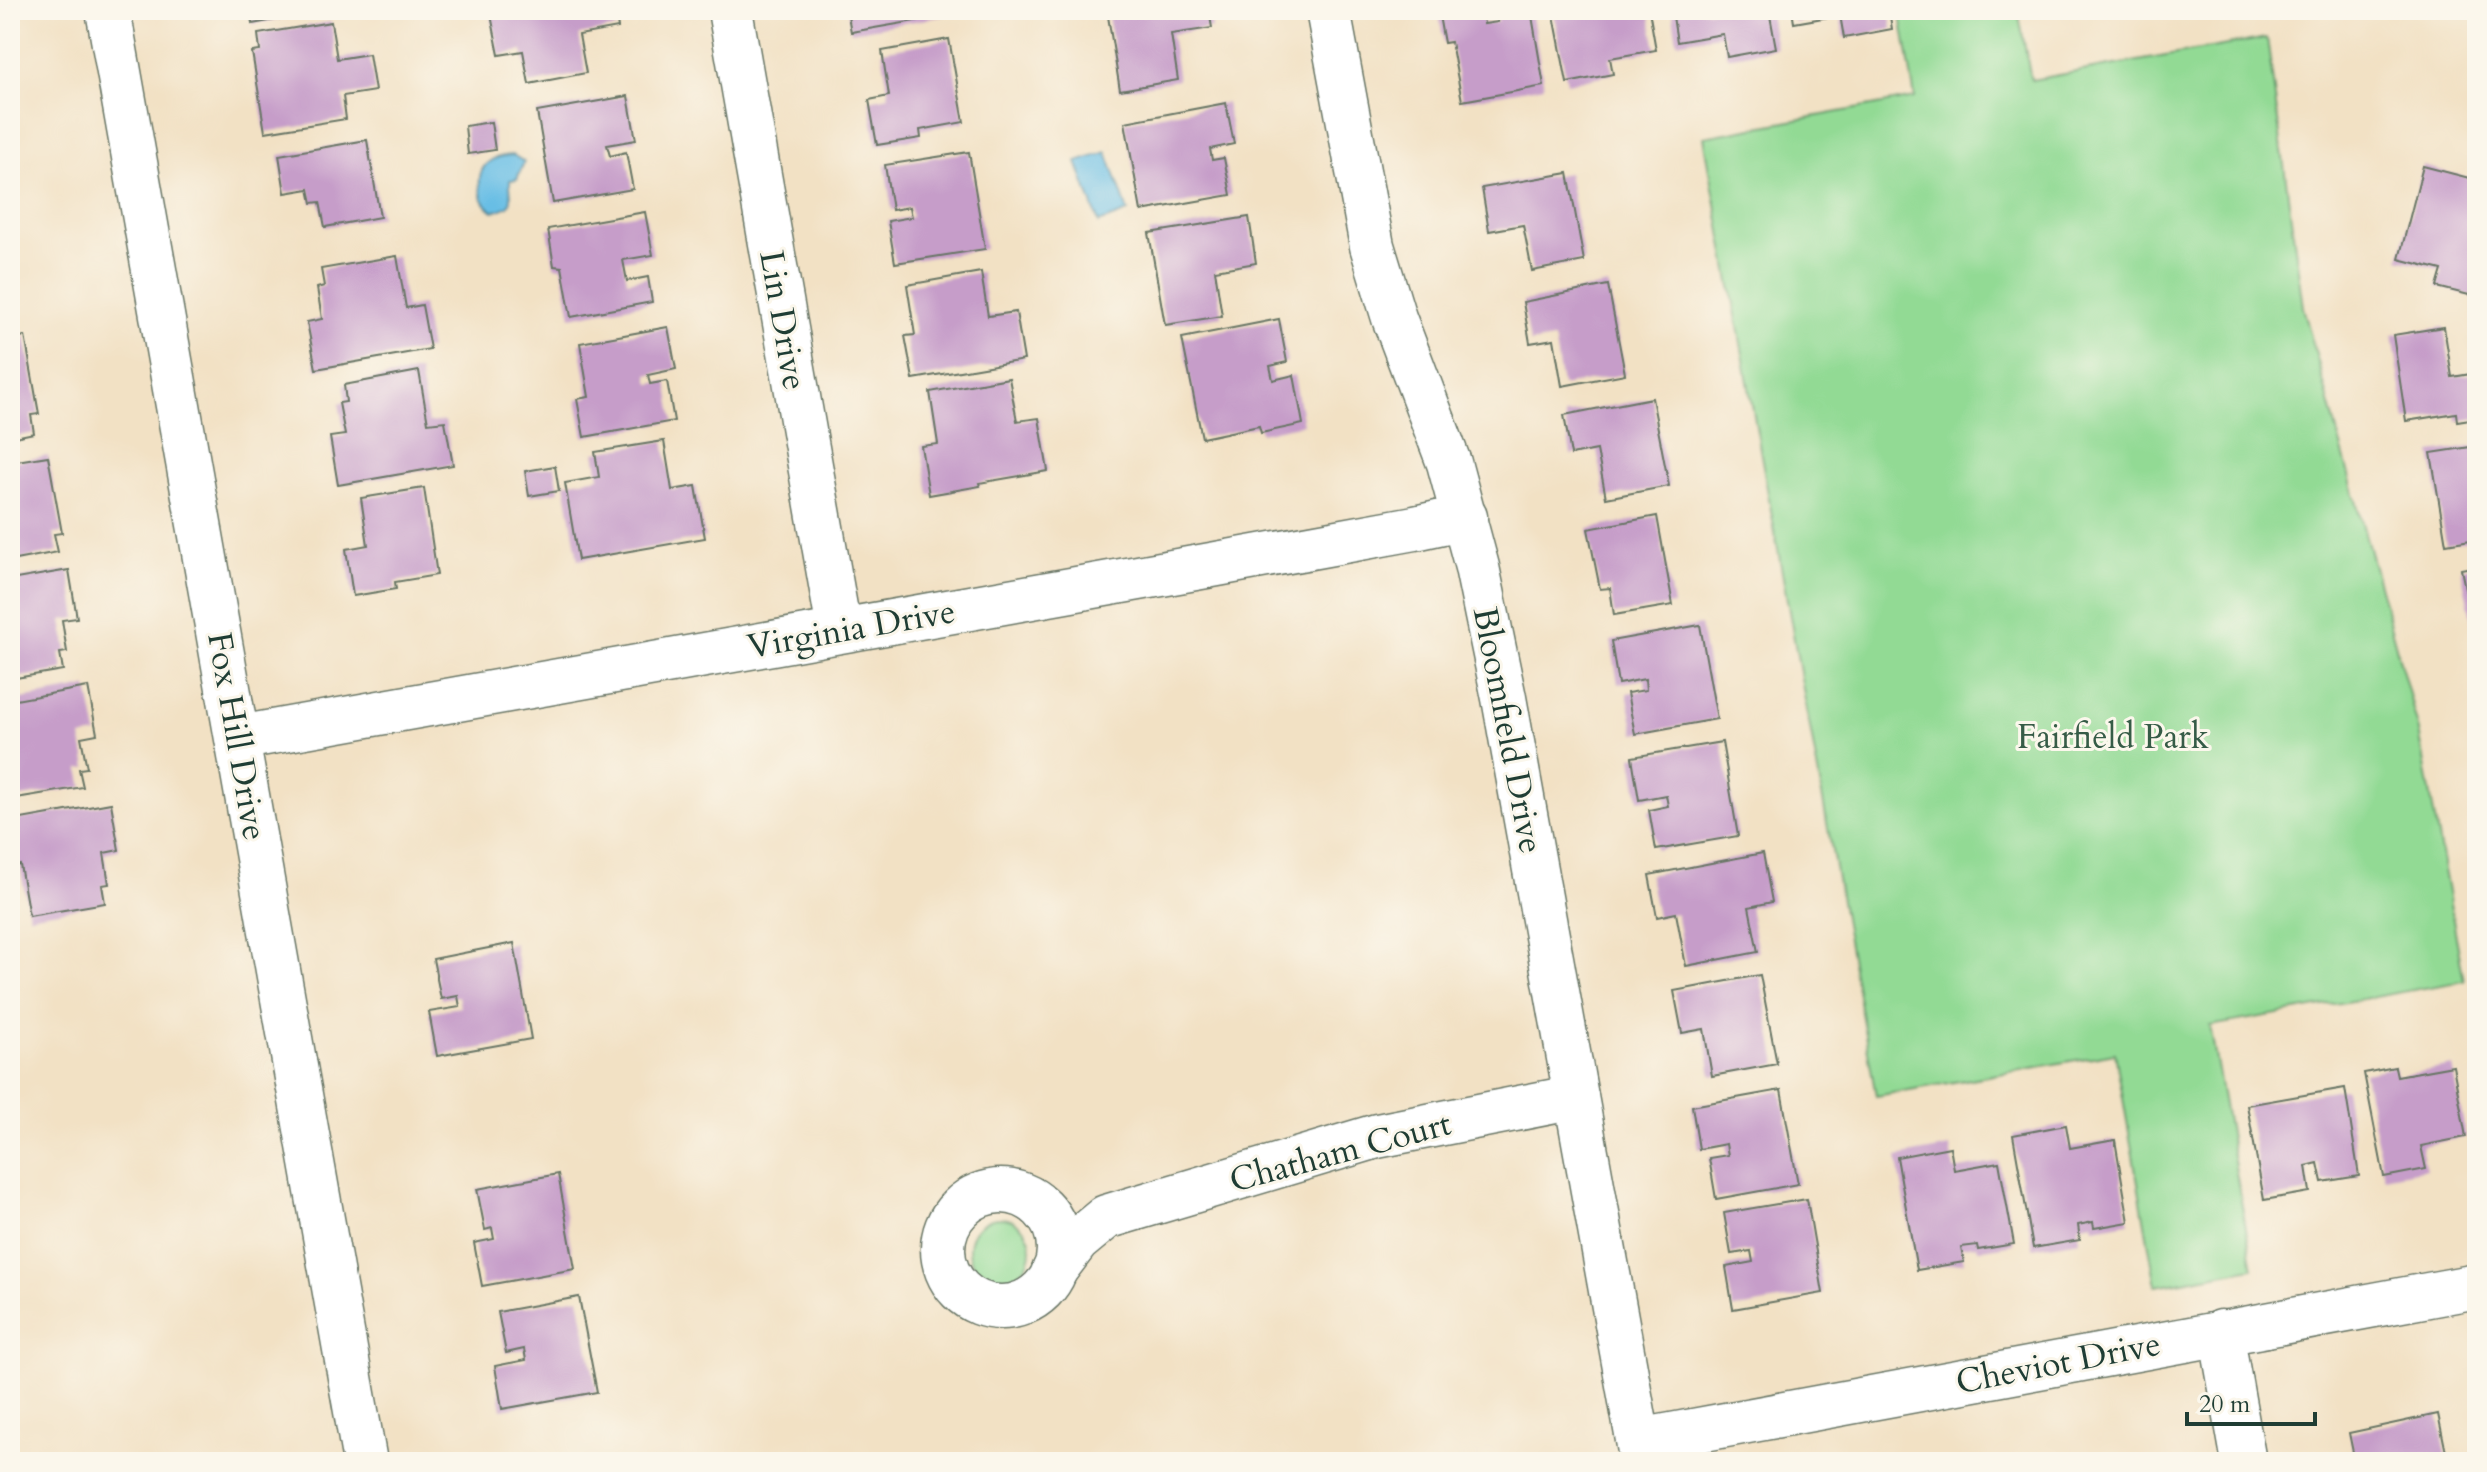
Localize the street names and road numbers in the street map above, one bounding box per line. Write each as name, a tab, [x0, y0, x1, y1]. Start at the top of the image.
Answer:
street label: Lin Drive	[748, 247, 818, 394]
street label: Virginia Drive	[744, 588, 959, 670]
street label: Bloomfield Drive	[1462, 603, 1554, 857]
street label: Fox Hill Drive	[196, 629, 278, 844]
street label: Chatham Court	[1224, 1100, 1456, 1204]
street label: Cheviot Drive	[1952, 1321, 2164, 1405]

